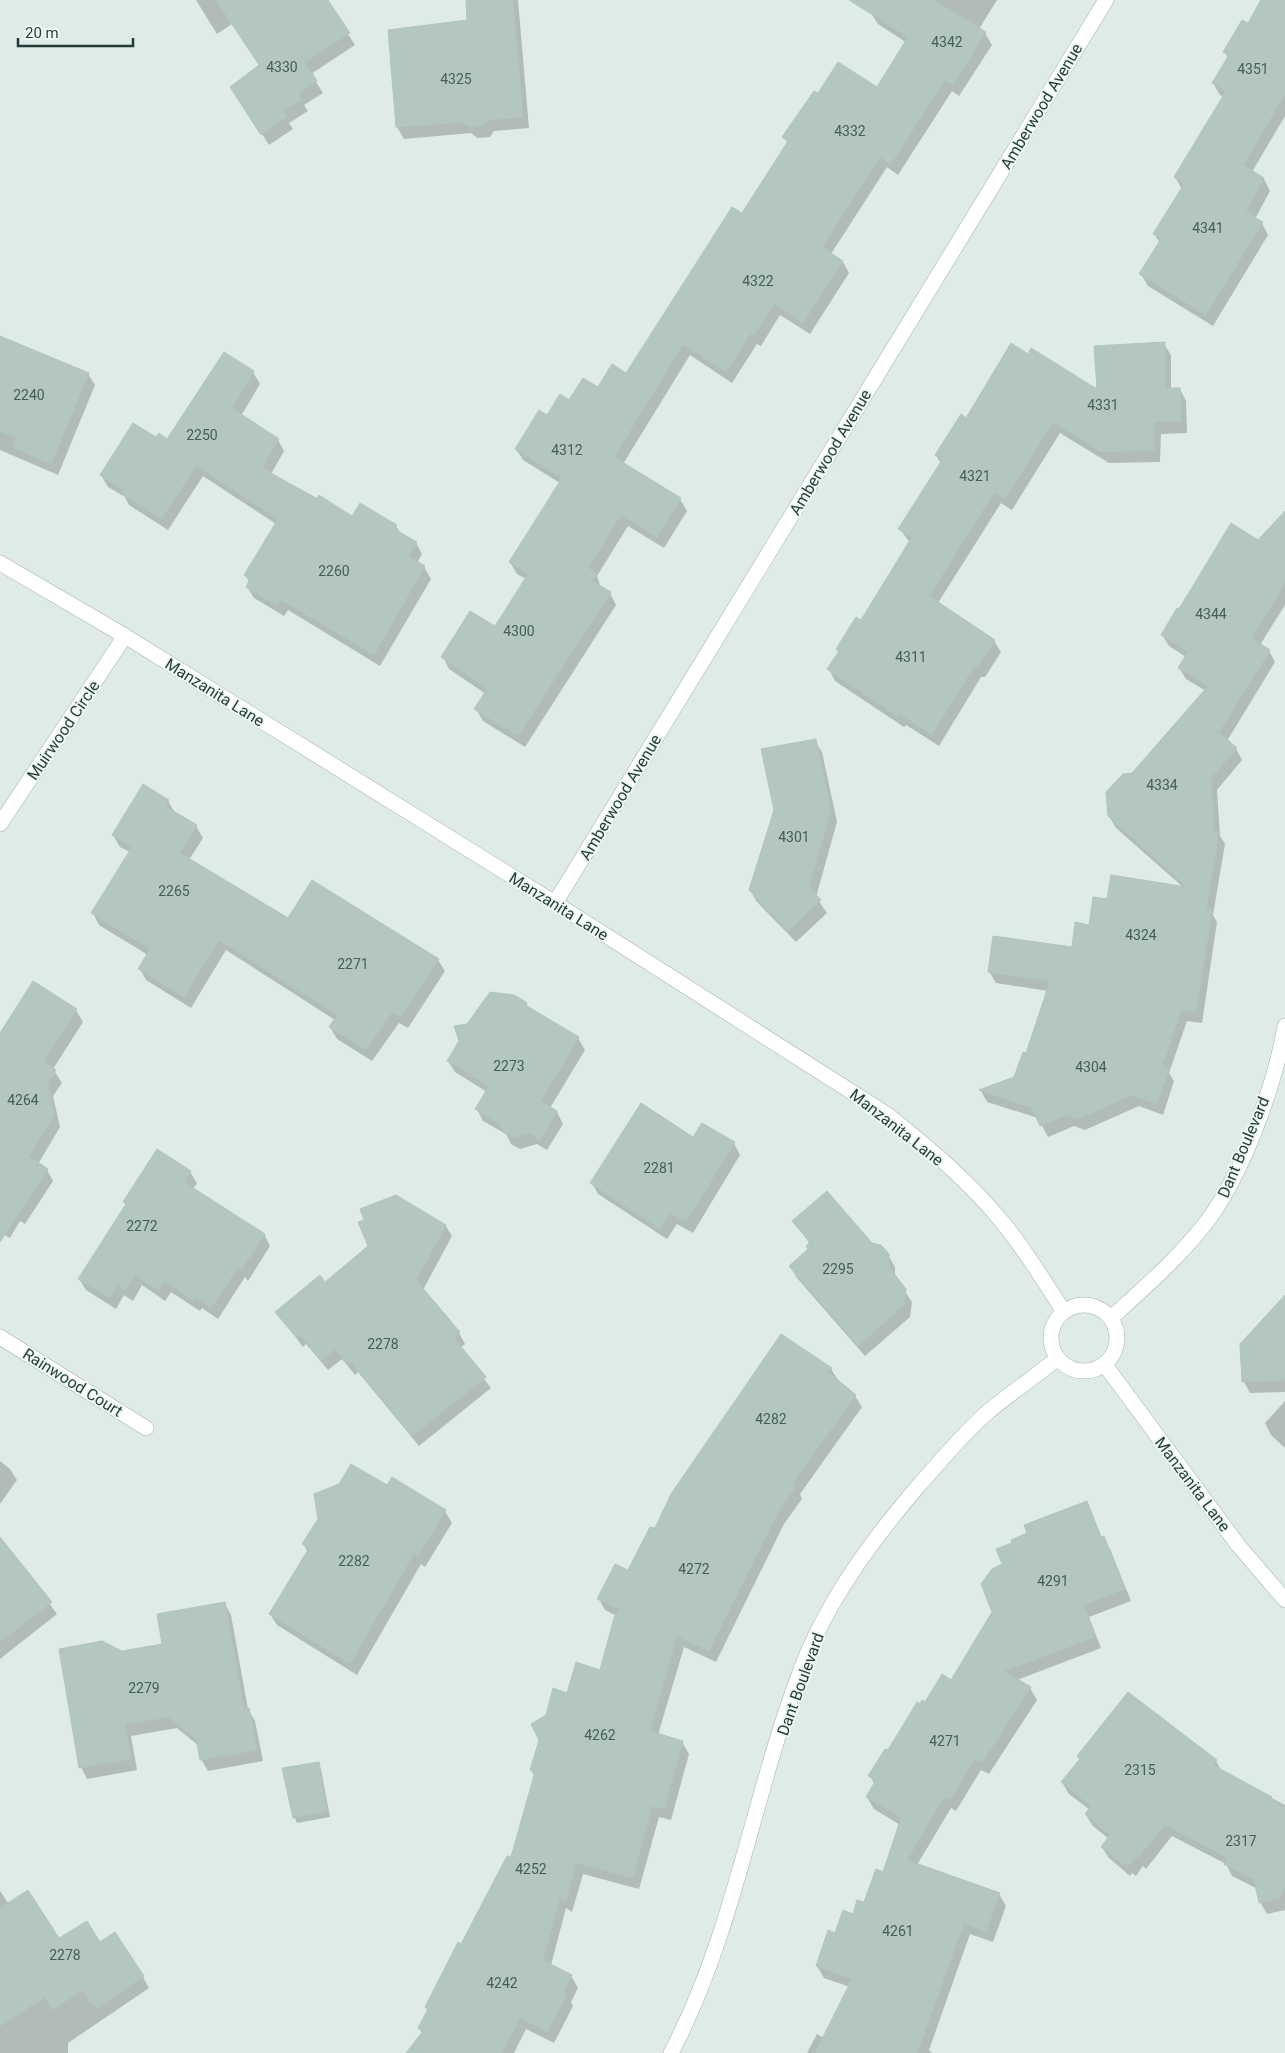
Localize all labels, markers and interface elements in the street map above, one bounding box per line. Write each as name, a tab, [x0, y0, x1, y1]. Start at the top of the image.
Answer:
scale bar	[18, 15, 132, 47]
text: 20 m	[25, 24, 59, 42]
house number: 4342	[931, 34, 963, 50]
street label: Amberwood Avenue	[996, 40, 1086, 172]
house number: 4330	[266, 59, 298, 75]
house number: 4351	[1237, 61, 1269, 77]
house number: 4325	[440, 71, 472, 87]
house number: 4332	[834, 123, 866, 139]
house number: 4341	[1192, 220, 1224, 236]
house number: 4322	[742, 273, 774, 289]
street label: Amberwood Avenue	[785, 386, 875, 518]
house number: 2240	[13, 387, 45, 403]
house number: 4331	[1087, 397, 1119, 413]
house number: 2250	[186, 427, 218, 443]
house number: 4312	[551, 442, 583, 458]
house number: 4321	[959, 468, 991, 484]
house number: 2260	[318, 563, 350, 579]
house number: 4344	[1195, 606, 1227, 622]
house number: 4300	[503, 623, 535, 639]
house number: 4311	[895, 649, 927, 665]
street label: Manzanita Lane	[162, 654, 268, 731]
street label: Muirwood Circle	[23, 677, 104, 784]
street label: Amberwood Avenue	[575, 731, 665, 863]
house number: 4334	[1146, 777, 1178, 793]
house number: 4301	[778, 829, 810, 845]
street label: Manzanita Lane	[506, 868, 612, 945]
house number: 2265	[158, 883, 190, 899]
house number: 4324	[1125, 927, 1157, 943]
house number: 2271	[337, 956, 369, 972]
house number: 2273	[493, 1058, 525, 1074]
house number: 4304	[1075, 1059, 1107, 1075]
street label: Manzanita Lane	[846, 1085, 947, 1170]
house number: 4264	[7, 1092, 39, 1108]
street label: Dant Boulevard	[1214, 1094, 1273, 1201]
house number: 2281	[643, 1160, 675, 1176]
house number: 2272	[126, 1218, 158, 1234]
house number: 2295	[822, 1261, 854, 1277]
house number: 2278	[367, 1336, 399, 1352]
street label: Rainwood Court	[19, 1344, 126, 1421]
house number: 4282	[755, 1411, 787, 1427]
street label: Manzanita Lane	[1151, 1433, 1234, 1535]
house number: 2282	[338, 1553, 370, 1569]
house number: 4272	[678, 1561, 710, 1577]
house number: 4291	[1037, 1573, 1069, 1589]
street label: Dant Boulevard	[773, 1630, 828, 1738]
house number: 2279	[128, 1680, 160, 1696]
house number: 4262	[584, 1727, 616, 1743]
house number: 4271	[929, 1733, 961, 1749]
house number: 2315	[1124, 1762, 1156, 1778]
house number: 2317	[1225, 1833, 1257, 1849]
house number: 4252	[515, 1861, 547, 1877]
house number: 4261	[882, 1923, 914, 1939]
house number: 2278	[49, 1947, 81, 1963]
house number: 4242	[486, 1975, 518, 1991]

